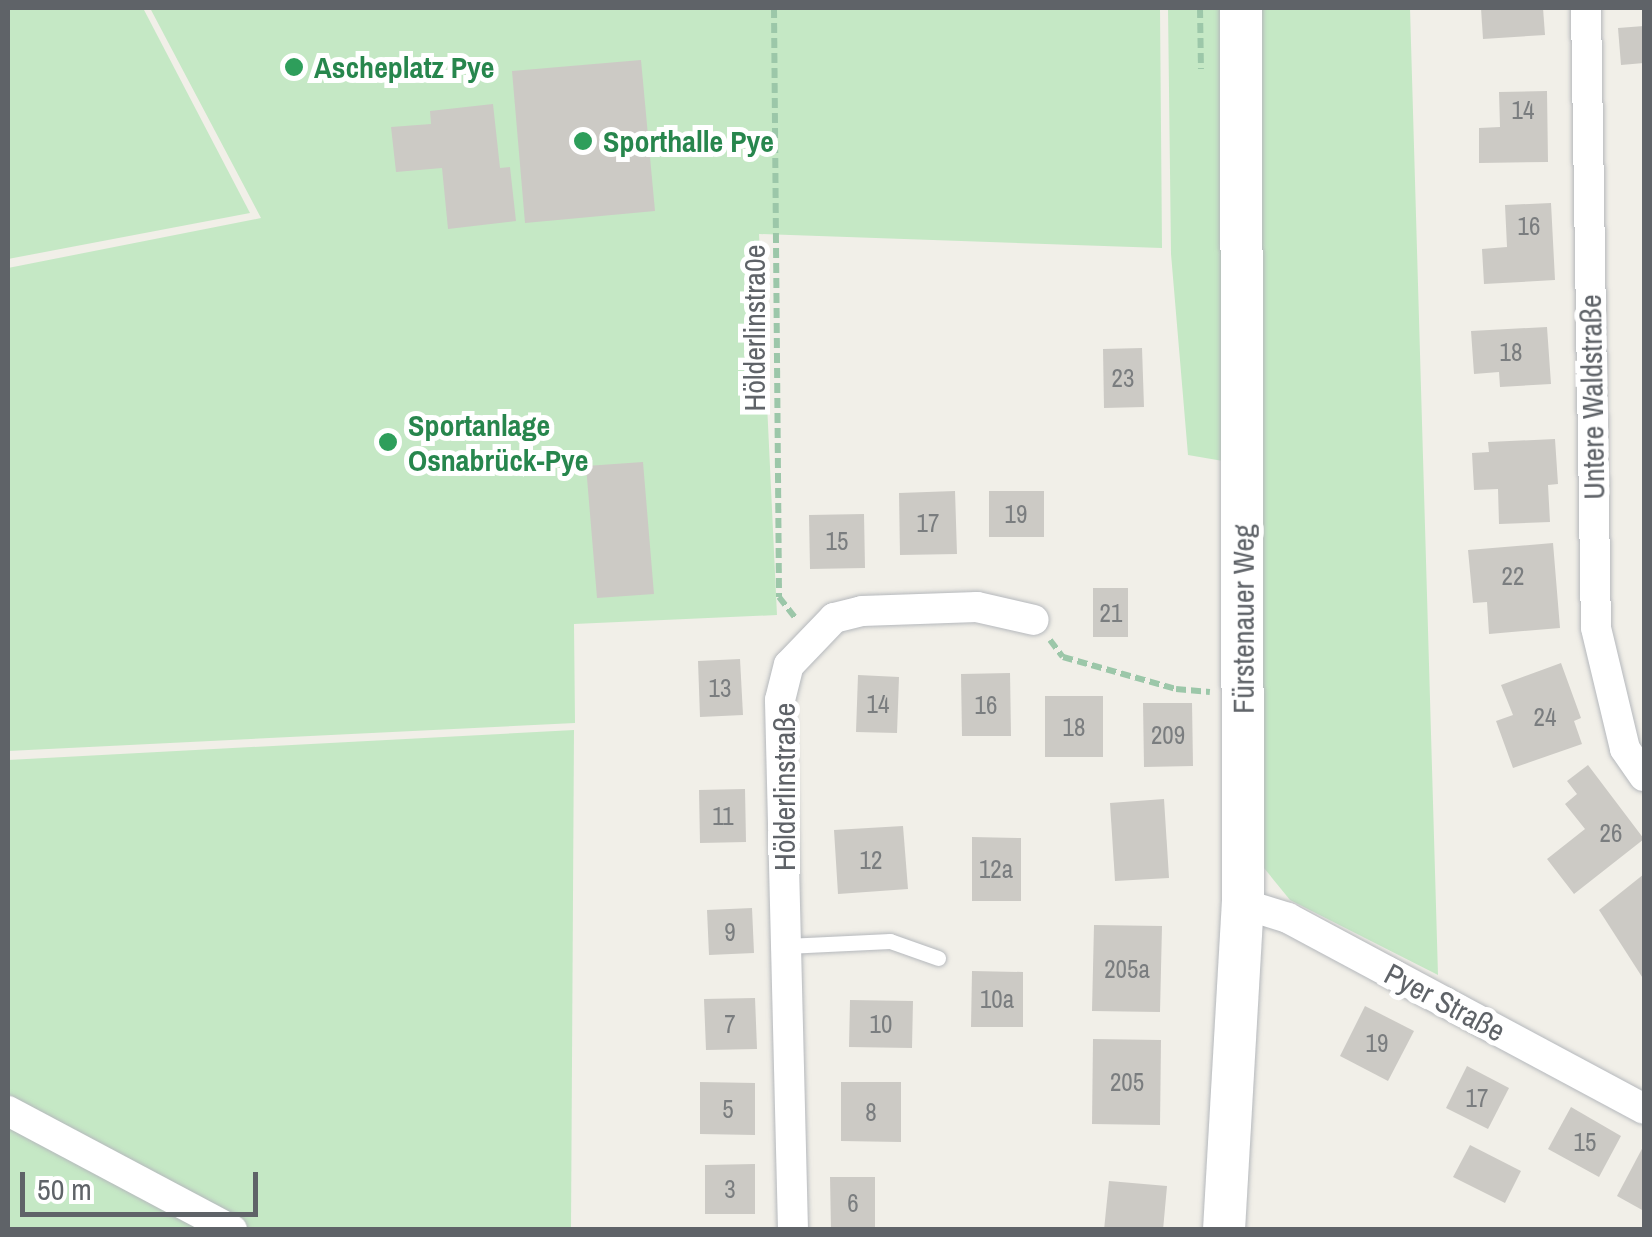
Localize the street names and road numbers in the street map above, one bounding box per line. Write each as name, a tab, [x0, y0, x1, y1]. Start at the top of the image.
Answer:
street label: Hölderlinstra0e	[736, 245, 772, 411]
street label: Untere Waldstraße	[1572, 294, 1612, 500]
street label: Fürstenauer Weg	[1225, 524, 1261, 714]
street label: Hölderlinstraße	[766, 703, 802, 871]
street label: Pyer Straße	[1379, 955, 1511, 1049]

